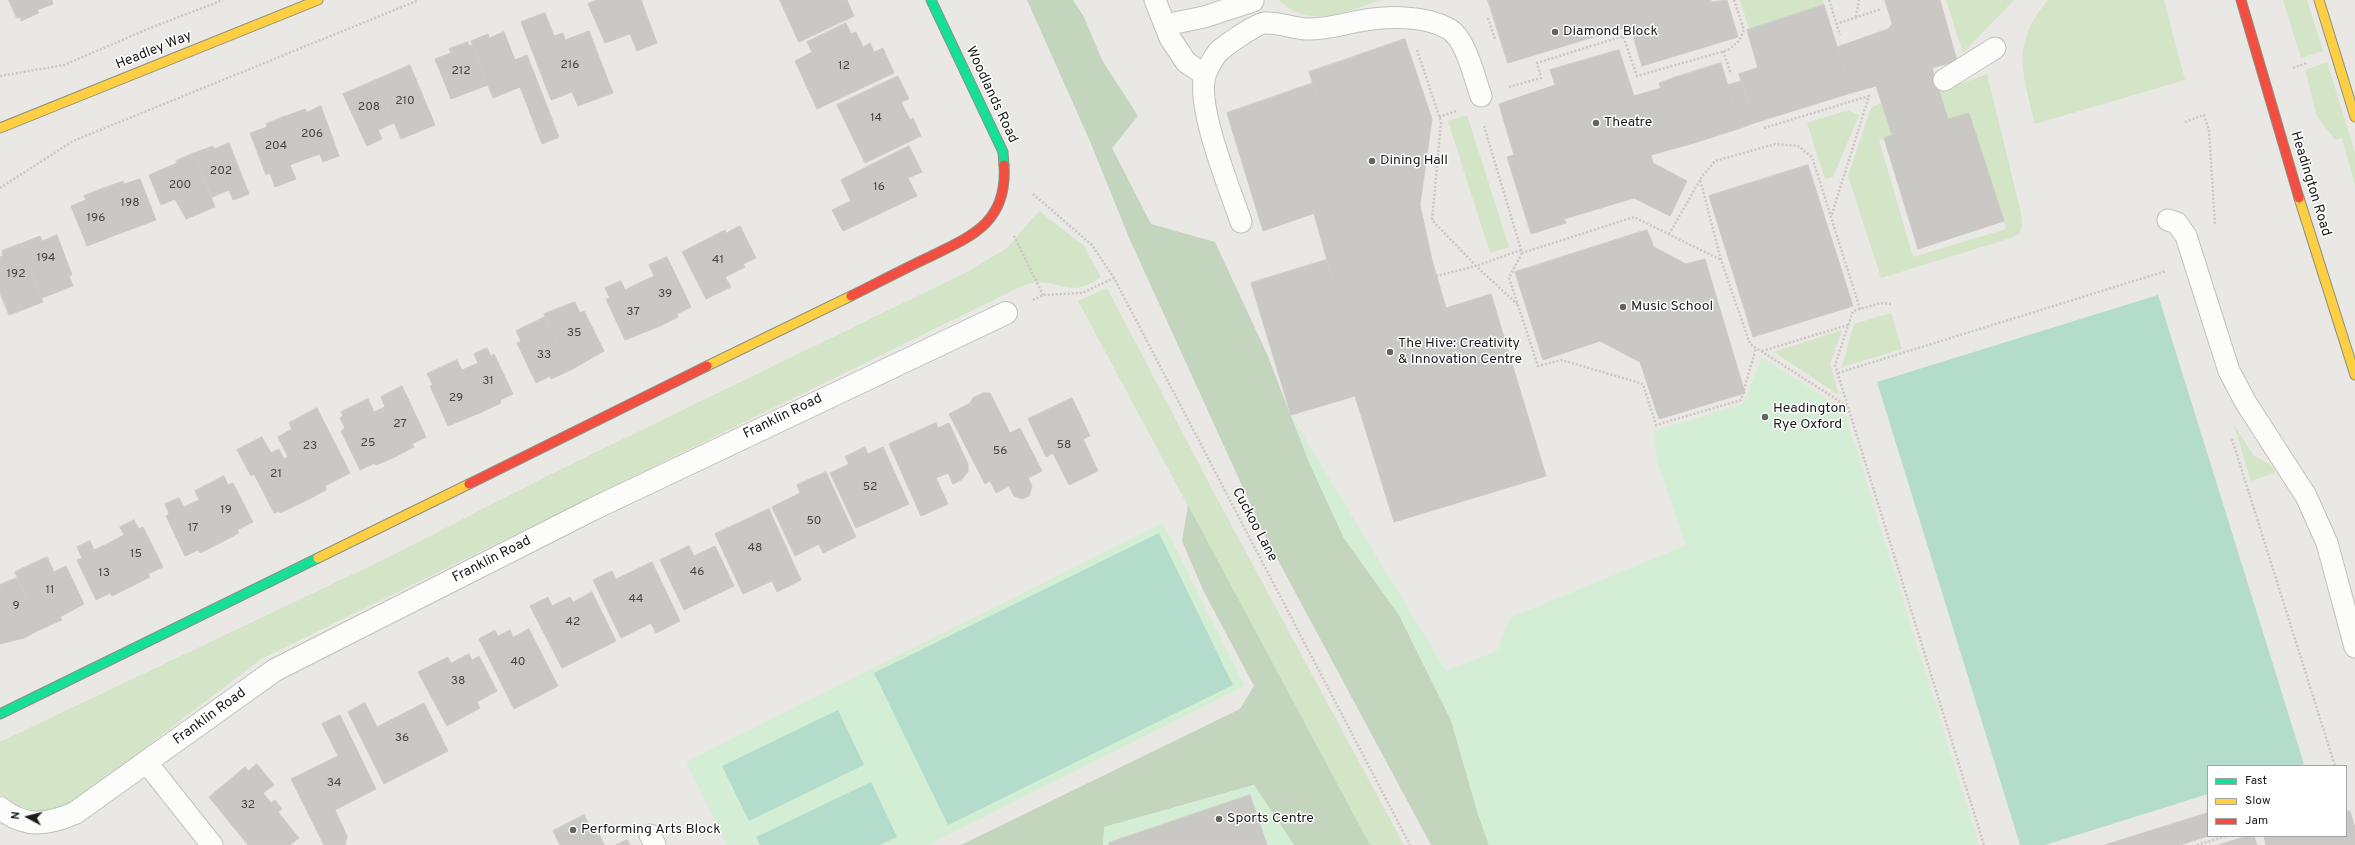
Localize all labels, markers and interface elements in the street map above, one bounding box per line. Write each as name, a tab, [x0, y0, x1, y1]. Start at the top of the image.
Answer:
place label: Diamond Block	[1563, 24, 1658, 40]
marker: Diamond Block	[1550, 27, 1560, 37]
street label: Headley Way	[114, 28, 194, 74]
street label: Woodlands Road	[961, 44, 1021, 146]
house number: 216	[561, 59, 579, 73]
house number: 12	[838, 60, 850, 74]
house number: 212	[451, 65, 471, 79]
house number: 210	[395, 95, 415, 109]
house number: 208	[358, 101, 380, 115]
house number: 14	[870, 112, 882, 126]
place label: Theatre	[1604, 115, 1652, 131]
marker: Theatre	[1591, 118, 1601, 128]
house number: 206	[301, 128, 323, 142]
street label: Headington Road	[2286, 130, 2334, 238]
house number: 204	[265, 140, 287, 154]
place label: Dining Hall	[1380, 153, 1448, 169]
marker: Dining Hall	[1367, 156, 1377, 166]
house number: 202	[210, 165, 232, 179]
house number: 200	[169, 179, 191, 193]
house number: 16	[873, 181, 885, 195]
house number: 198	[121, 197, 139, 211]
house number: 196	[87, 212, 105, 226]
house number: 194	[36, 252, 56, 266]
house number: 41	[712, 254, 724, 268]
house number: 192	[7, 268, 25, 282]
house number: 39	[658, 288, 672, 302]
place label: Music School	[1631, 299, 1713, 315]
marker: Music School	[1618, 302, 1628, 312]
house number: 37	[626, 306, 640, 320]
house number: 35	[567, 327, 581, 341]
place label: The Hive: Creativity & Innovation Centre	[1398, 336, 1522, 368]
marker: The Hive: Creativity & Innovation Centre	[1385, 347, 1395, 357]
house number: 33	[537, 349, 551, 363]
house number: 31	[482, 375, 494, 389]
street label: Franklin Road	[741, 391, 825, 443]
house number: 29	[449, 392, 463, 406]
place label: Headington Rye Oxford	[1773, 401, 1846, 434]
marker: Headington Rye Oxford	[1760, 412, 1770, 422]
house number: 27	[393, 418, 407, 432]
house number: 25	[361, 437, 375, 451]
house number: 58	[1057, 439, 1071, 453]
house number: 23	[303, 440, 317, 454]
house number: 56	[993, 445, 1007, 459]
house number: 21	[270, 468, 282, 482]
house number: 52	[863, 481, 877, 495]
street label: Cuckoo Lane	[1228, 485, 1280, 565]
house number: 19	[220, 504, 232, 518]
house number: 50	[806, 515, 822, 529]
house number: 17	[188, 522, 198, 536]
street label: Franklin Road	[450, 533, 534, 587]
house number: 48	[748, 542, 762, 556]
house number: 15	[130, 548, 142, 562]
house number: 46	[690, 566, 704, 580]
house number: 13	[98, 567, 110, 581]
house number: 11	[46, 584, 54, 598]
house number: 44	[629, 593, 643, 607]
house number: 9	[12, 600, 20, 614]
house number: 42	[566, 616, 580, 630]
house number: 40	[510, 656, 526, 670]
house number: 38	[451, 675, 465, 689]
street label: Franklin Road	[170, 685, 250, 749]
house number: 36	[395, 732, 409, 746]
legend	[2207, 765, 2347, 837]
text: Fast	[2245, 773, 2267, 789]
house number: 34	[327, 777, 341, 791]
text: Slow	[2245, 793, 2271, 809]
north arrow	[8, 797, 48, 837]
house number: 32	[241, 799, 255, 813]
text: N	[9, 811, 24, 820]
place label: Sports Centre	[1227, 811, 1314, 827]
text: Jam	[2245, 813, 2268, 829]
marker: Sports Centre	[1214, 814, 1224, 824]
place label: Performing Arts Block	[581, 822, 721, 838]
marker: Performing Arts Block	[568, 825, 578, 835]

